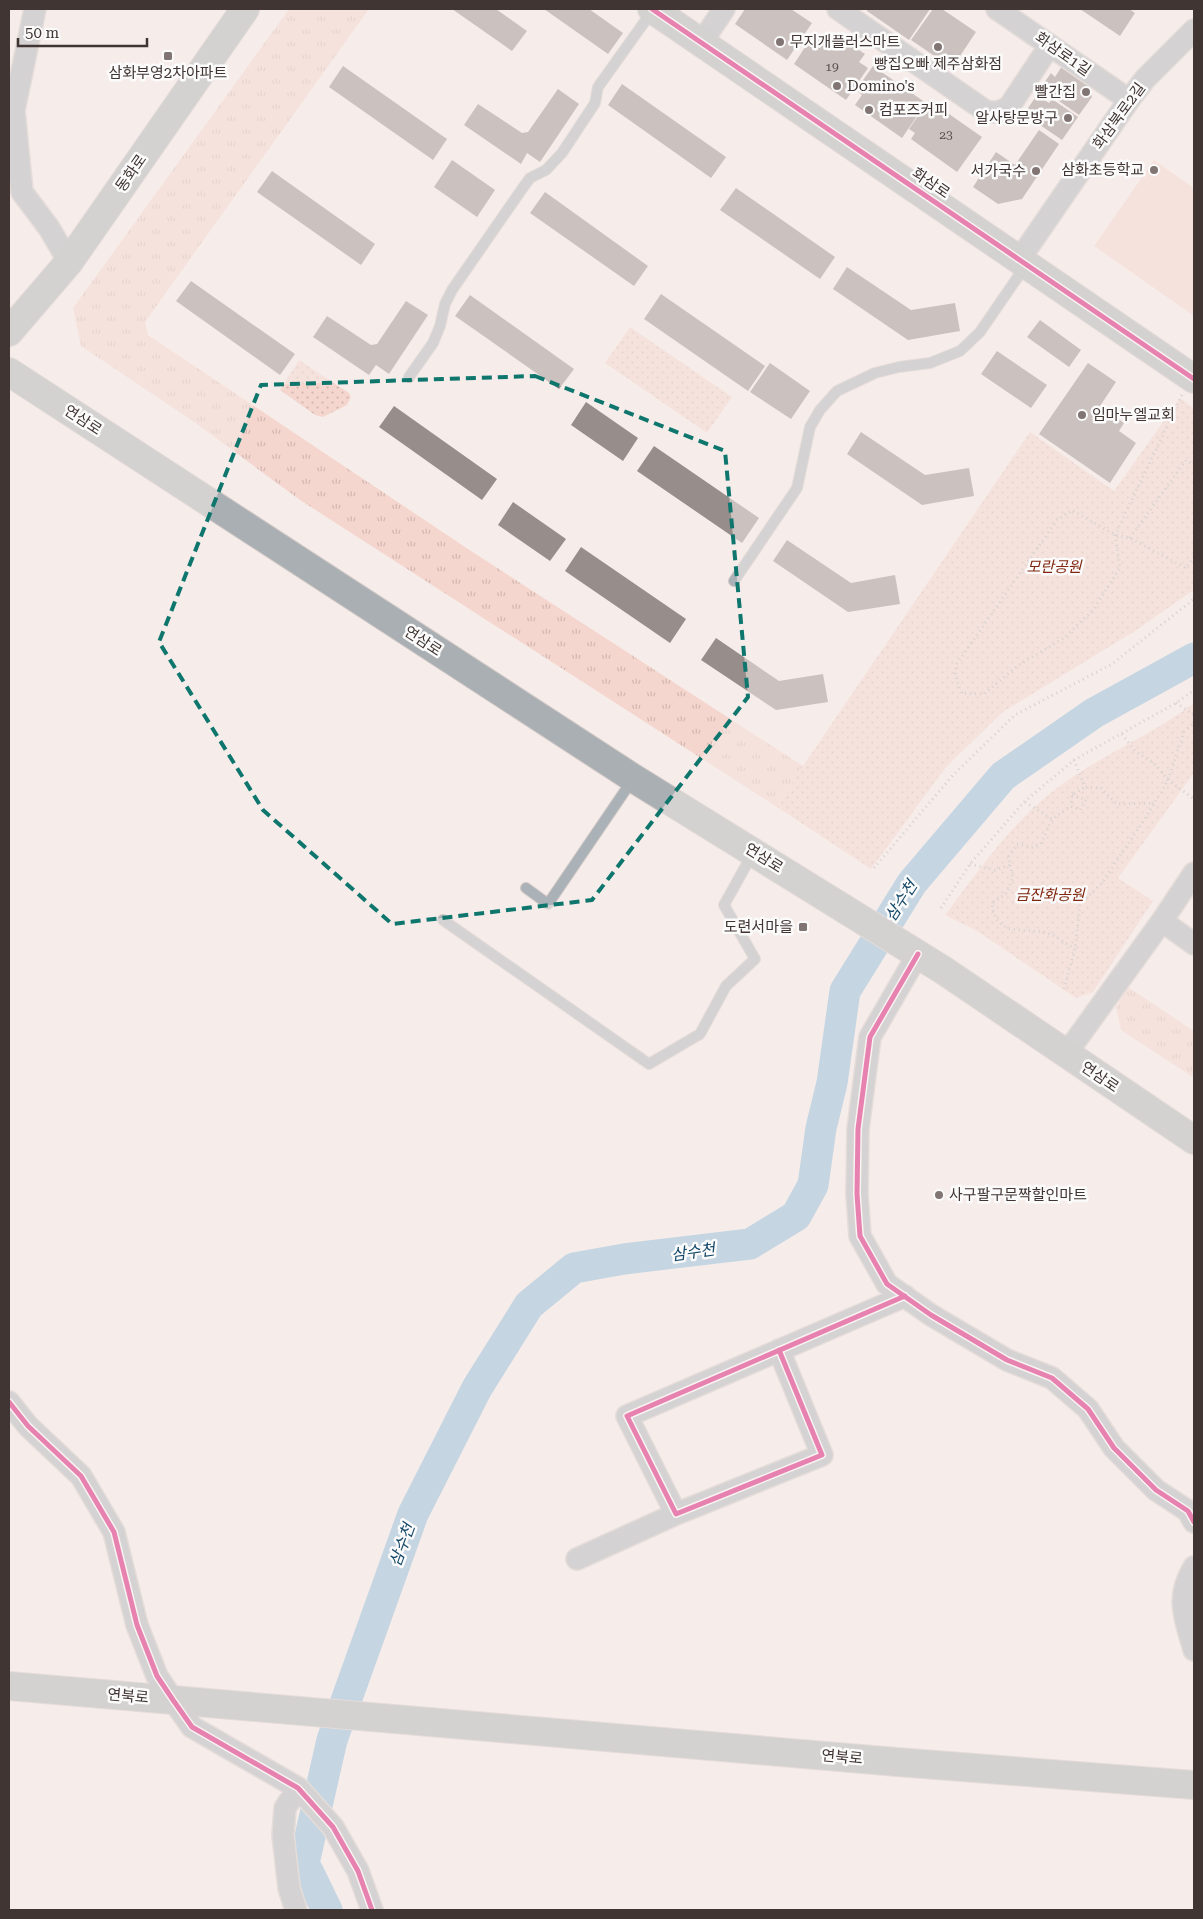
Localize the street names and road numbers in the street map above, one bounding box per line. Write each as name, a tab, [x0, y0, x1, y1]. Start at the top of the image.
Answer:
street label: 화삼로1길	[1032, 28, 1094, 80]
street label: 화삼북로2길	[1089, 79, 1149, 153]
street label: 동화로	[112, 151, 150, 195]
street label: 화삼로	[909, 164, 953, 202]
street label: 연삼로	[61, 401, 105, 439]
street label: 연삼로	[401, 622, 445, 660]
street label: 연삼로	[742, 839, 786, 877]
street label: 연삼로	[1078, 1058, 1122, 1096]
street label: 연북로	[107, 1685, 149, 1707]
street label: 연북로	[821, 1746, 863, 1768]

